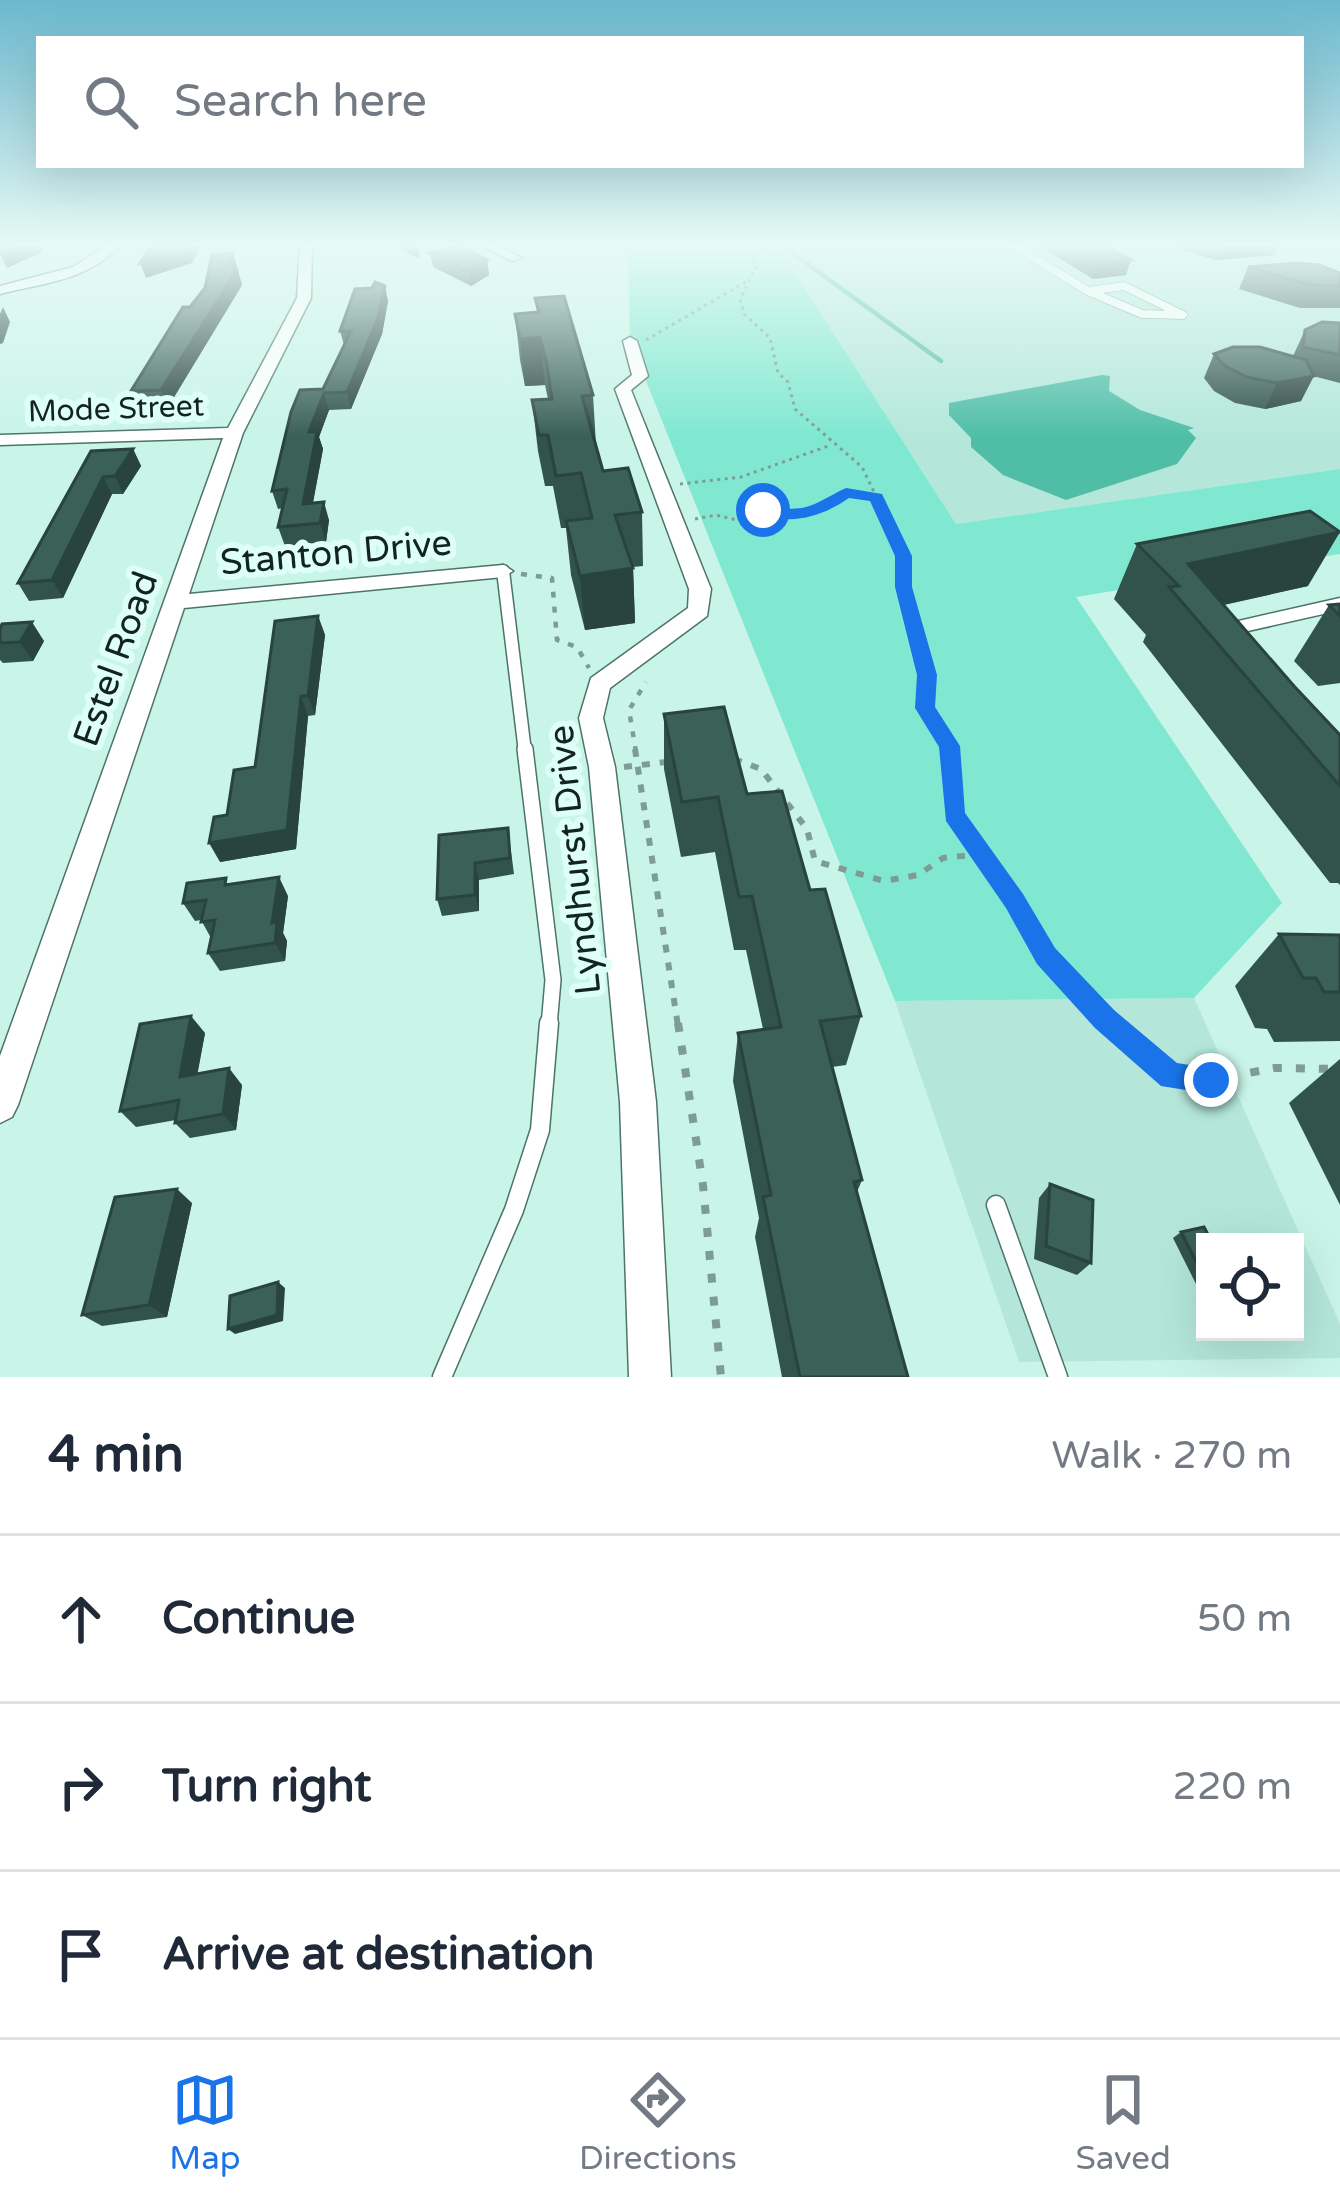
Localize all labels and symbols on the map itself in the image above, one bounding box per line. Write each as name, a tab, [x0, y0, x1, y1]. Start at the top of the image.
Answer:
street label: Mode Street	[27, 387, 205, 431]
route start	[736, 483, 790, 537]
street label: Stanton Drive	[218, 521, 454, 585]
street label: Estel Road	[65, 566, 167, 752]
street label: Lyndhurst Drive	[539, 723, 611, 997]
route end	[1184, 1053, 1238, 1107]

